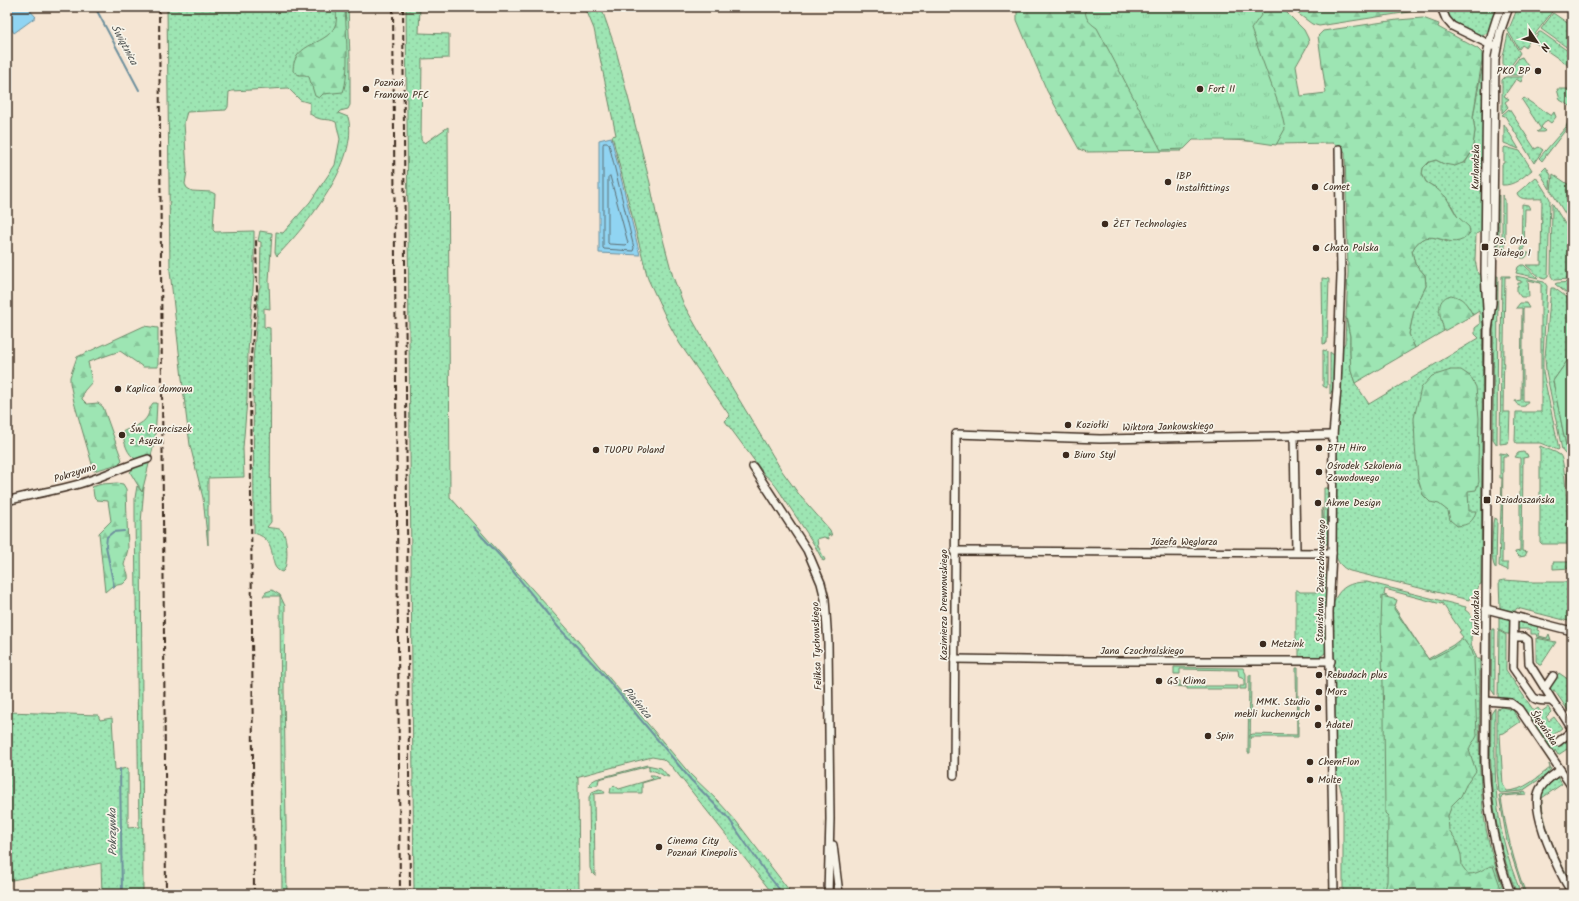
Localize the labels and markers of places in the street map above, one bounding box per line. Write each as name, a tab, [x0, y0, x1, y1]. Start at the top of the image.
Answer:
place label: PKO BP	[1497, 63, 1531, 79]
marker: PKO BP	[1533, 66, 1543, 76]
place label: Poznań Franowo PFC	[374, 75, 429, 103]
place label: Fort II	[1208, 81, 1235, 97]
marker: Poznań Franowo PFC	[361, 84, 371, 94]
marker: Fort II	[1195, 84, 1205, 94]
place label: IBP Instalfittings	[1176, 168, 1230, 196]
marker: IBP Instalfittings	[1163, 177, 1173, 187]
place label: Comet	[1323, 179, 1350, 195]
marker: Comet	[1310, 182, 1320, 192]
place label: ŻET Technologies	[1113, 216, 1188, 232]
marker: ŻET Technologies	[1100, 219, 1110, 229]
place label: Os. Orła Białego I	[1493, 233, 1531, 261]
place label: Chata Polska	[1324, 240, 1379, 256]
marker: Os. Orła Białego I	[1480, 242, 1490, 252]
marker: Chata Polska	[1311, 243, 1321, 253]
place label: Kaplica domowa	[126, 381, 193, 397]
marker: Kaplica domowa	[113, 384, 123, 394]
place label: Koziołki	[1076, 417, 1109, 433]
marker: Koziołki	[1063, 420, 1073, 430]
place label: Św. Franciszek z Asyżu	[130, 421, 192, 449]
marker: Św. Franciszek z Asyżu	[117, 430, 127, 440]
place label: BTH Hiro	[1327, 440, 1367, 456]
place label: TUOPU Poland	[604, 442, 665, 458]
marker: BTH Hiro	[1314, 443, 1324, 453]
marker: TUOPU Poland	[591, 445, 601, 455]
place label: Biuro Styl	[1074, 447, 1116, 463]
marker: Biuro Styl	[1061, 450, 1071, 460]
place label: Ośrodek Szkolenia Zawodowego	[1327, 458, 1402, 486]
marker: Ośrodek Szkolenia Zawodowego	[1314, 467, 1324, 477]
place label: Dziadoszańska	[1495, 492, 1555, 508]
place label: Akme Design	[1326, 495, 1381, 511]
marker: Dziadoszańska	[1482, 495, 1492, 505]
marker: Akme Design	[1313, 498, 1323, 508]
place label: Metzink	[1271, 636, 1304, 652]
marker: Metzink	[1258, 639, 1268, 649]
place label: Rebudach plus	[1327, 667, 1388, 683]
marker: Rebudach plus	[1314, 670, 1324, 680]
place label: GS Klima	[1167, 673, 1206, 689]
marker: GS Klima	[1154, 676, 1164, 686]
place label: Mors	[1327, 684, 1348, 700]
marker: Mors	[1314, 687, 1324, 697]
place label: MMK. Studio mebli kuchennych	[1234, 694, 1310, 722]
marker: MMK. Studio mebli kuchennych	[1313, 703, 1323, 713]
place label: Adatel	[1326, 717, 1353, 733]
marker: Adatel	[1313, 720, 1323, 730]
place label: Spin	[1216, 728, 1234, 744]
marker: Spin	[1203, 731, 1213, 741]
place label: ChemFlon	[1318, 754, 1359, 770]
marker: ChemFlon	[1305, 757, 1315, 767]
place label: Molte	[1318, 772, 1342, 788]
marker: Molte	[1305, 775, 1315, 785]
place label: Cinema City Poznań Kinepolis	[667, 833, 738, 861]
marker: Cinema City Poznań Kinepolis	[654, 842, 664, 852]

